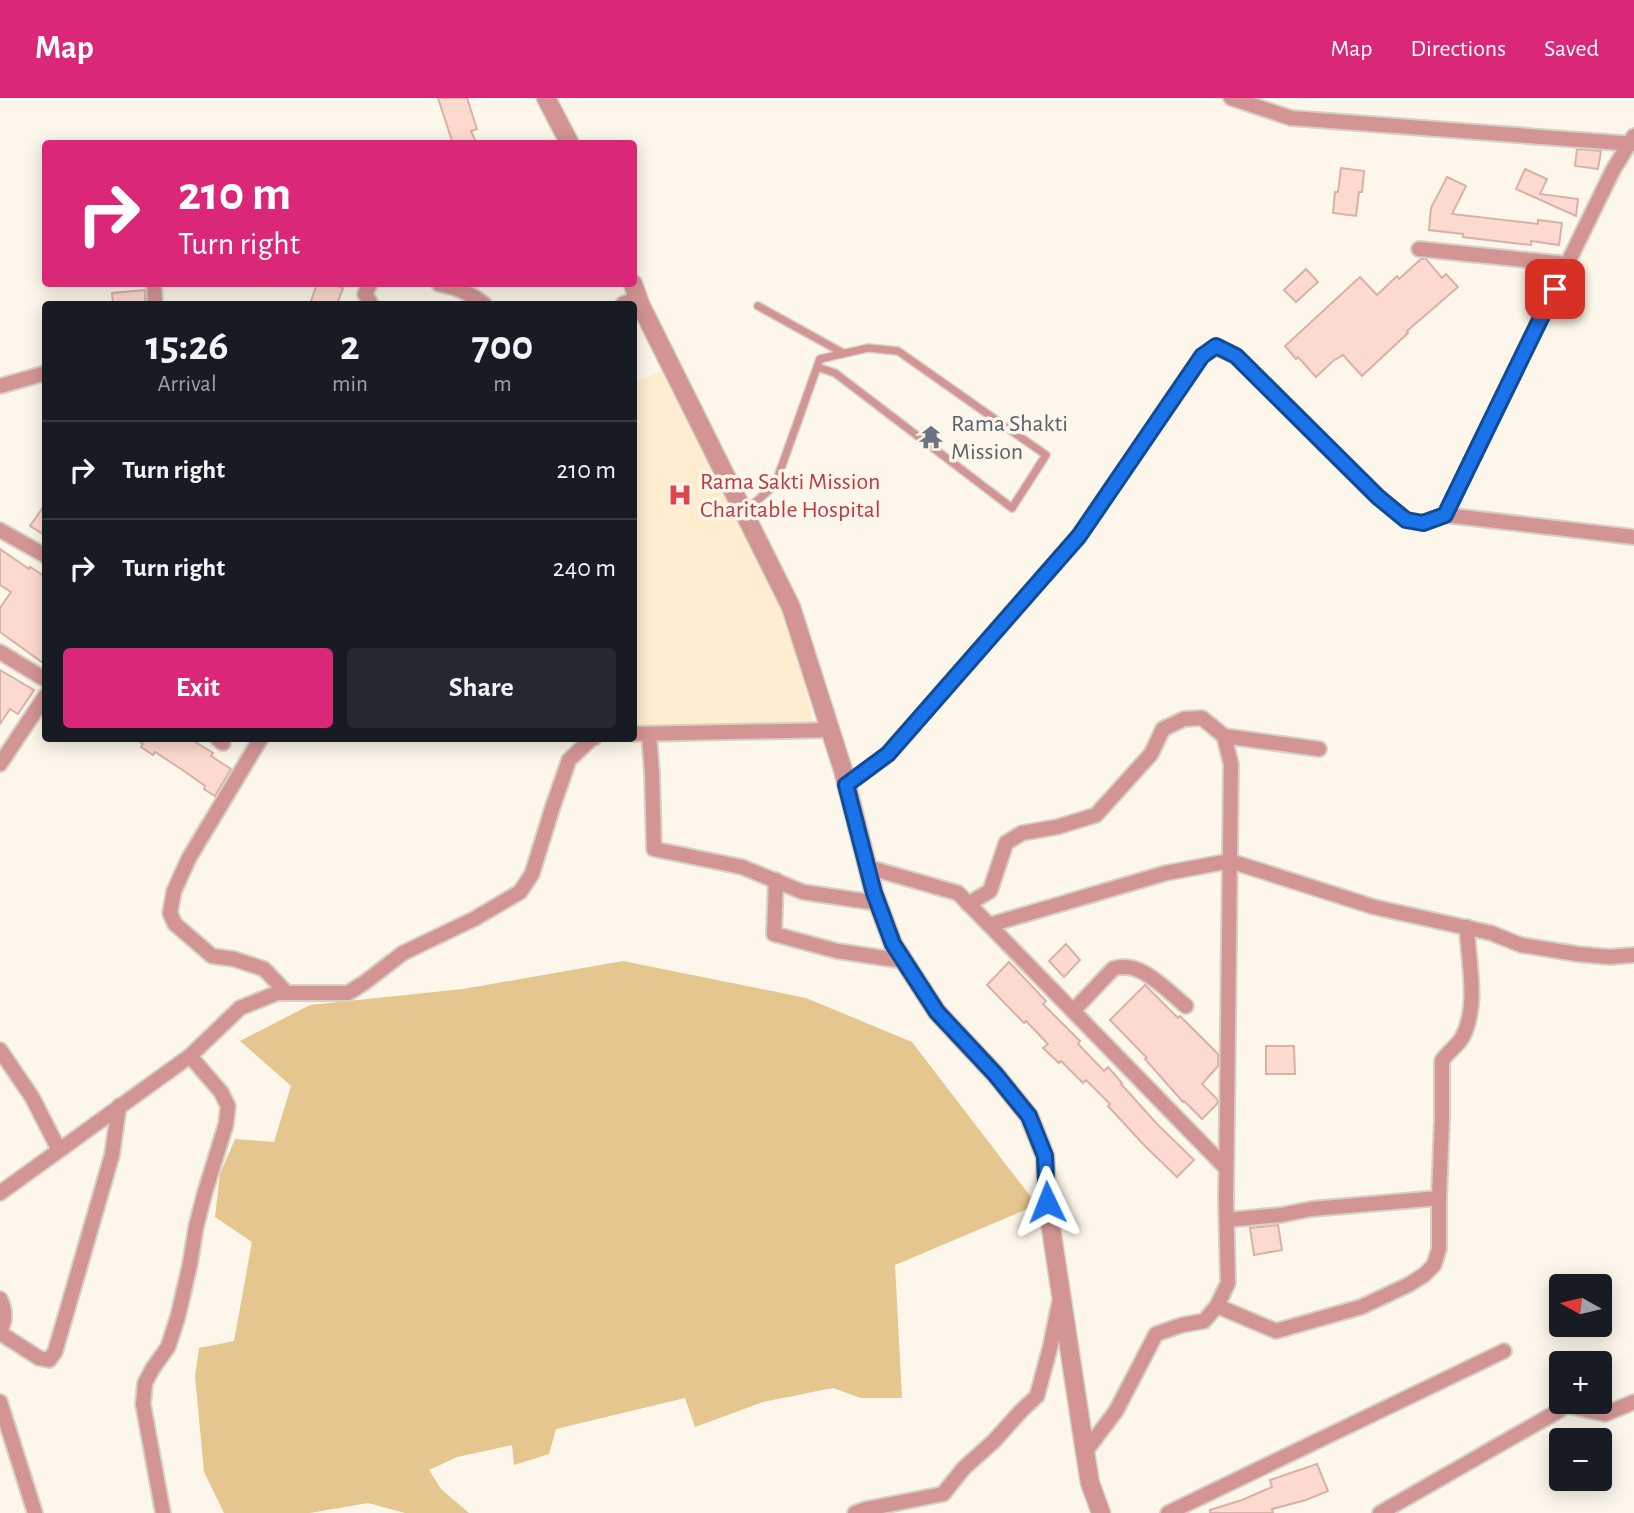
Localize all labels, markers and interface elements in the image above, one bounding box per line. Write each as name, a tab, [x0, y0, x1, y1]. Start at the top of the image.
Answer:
text: Map	[35, 32, 94, 65]
text: Map	[1330, 37, 1372, 61]
text: Directions	[1410, 37, 1506, 61]
text: Saved	[1544, 37, 1599, 61]
icon: right	[63, 168, 154, 259]
text: 210 m	[178, 170, 291, 219]
text: Turn right	[178, 228, 300, 260]
pin	[1525, 259, 1585, 319]
icon: arrive	[1536, 270, 1574, 308]
text: 15:26	[146, 325, 229, 367]
text: 2	[340, 325, 360, 367]
text: 700	[471, 325, 533, 367]
text: Arrival	[157, 373, 217, 396]
text: min	[332, 373, 368, 396]
text: m	[493, 373, 512, 396]
place label: Rama Shakti Mission	[951, 412, 1068, 464]
temple icon: Rama Shakti Mission	[917, 423, 945, 451]
icon: right	[63, 451, 101, 489]
text: Turn right	[122, 457, 225, 483]
text: 210 m	[556, 457, 616, 483]
place label: Rama Sakti Mission Charitable Hospital	[700, 470, 881, 522]
hospital icon: Rama Sakti Mission Charitable Hospital	[666, 481, 694, 509]
icon: right	[63, 549, 101, 587]
text: Turn right	[122, 555, 225, 581]
text: 240 m	[553, 555, 616, 581]
button: Exit	[63, 648, 333, 728]
button: Share	[347, 648, 616, 728]
position arrow	[1010, 1165, 1084, 1239]
north arrow	[1549, 1274, 1612, 1337]
map controls	[1549, 1274, 1612, 1491]
button: +	[1549, 1351, 1612, 1414]
button: −	[1549, 1428, 1612, 1491]

